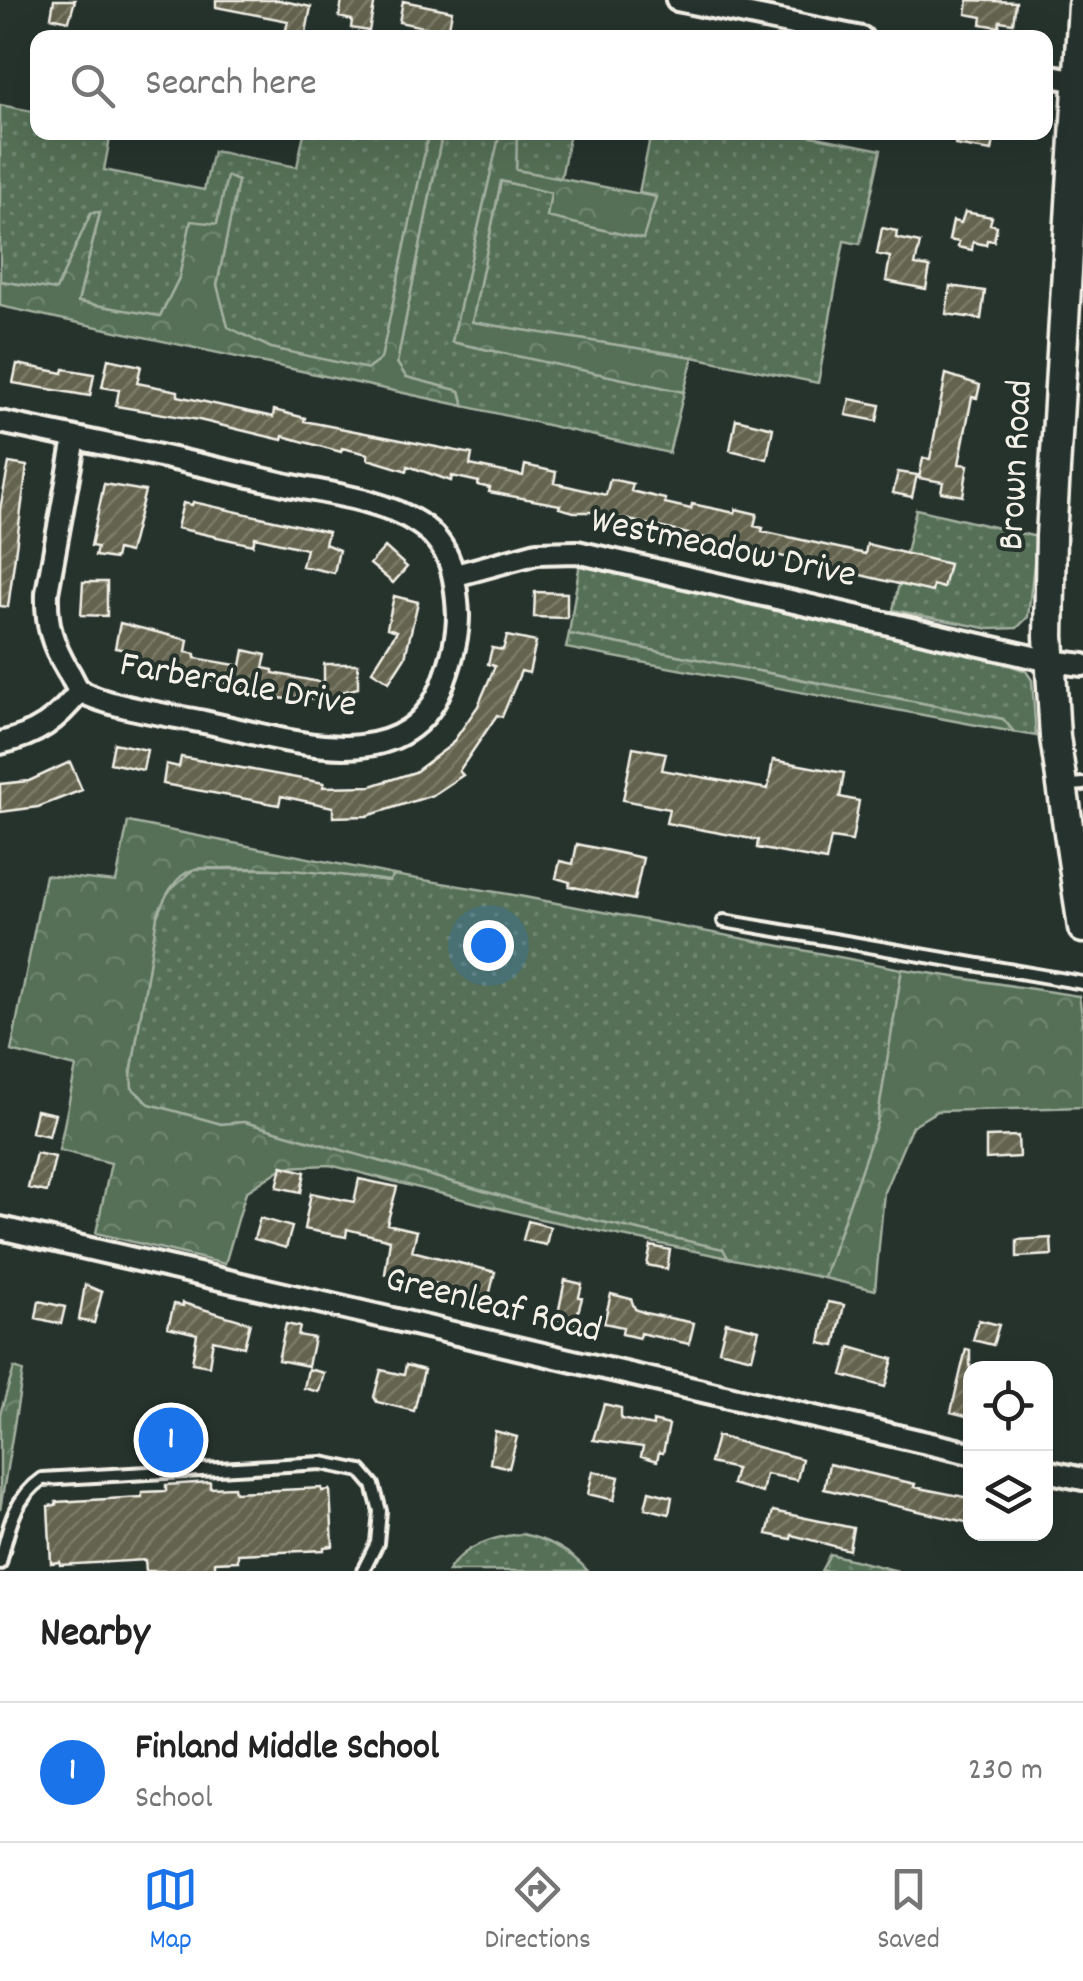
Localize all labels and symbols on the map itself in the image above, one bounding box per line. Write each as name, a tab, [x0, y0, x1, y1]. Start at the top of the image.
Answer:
street label: Brown Road	[986, 378, 1050, 552]
street label: Westmeadow Drive	[585, 495, 861, 605]
street label: Farberdale Drive	[115, 639, 361, 735]
your location	[463, 920, 514, 971]
street label: Greenleaf Road	[379, 1254, 607, 1360]
pin: 1	[138, 1402, 204, 1478]

